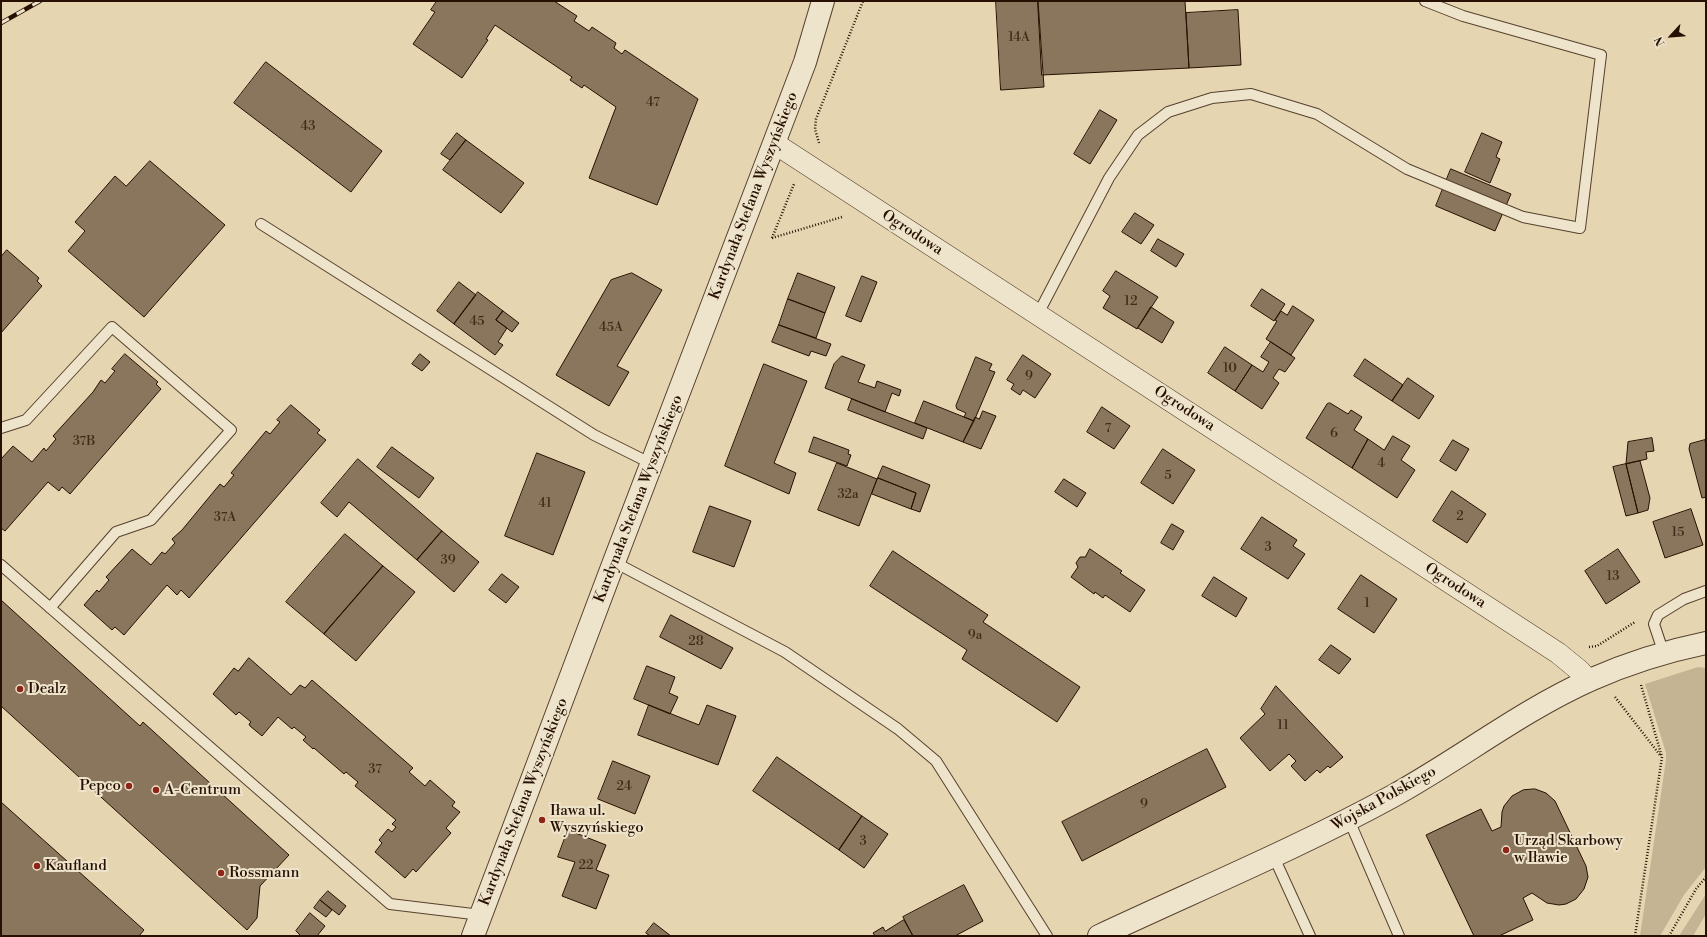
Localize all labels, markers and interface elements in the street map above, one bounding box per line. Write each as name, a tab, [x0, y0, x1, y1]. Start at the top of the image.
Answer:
north arrow	[1651, 16, 1691, 56]
house number: 14A	[1008, 30, 1030, 46]
text: N	[1652, 34, 1668, 48]
street label: Kardynała Stefana Wyszyńskiego	[706, 90, 802, 302]
house number: 47	[646, 95, 660, 111]
house number: 43	[301, 119, 315, 135]
street label: Ogrodowa	[878, 207, 946, 259]
house number: 12	[1124, 294, 1138, 310]
house number: 45	[470, 314, 484, 330]
house number: 45A	[599, 320, 623, 336]
house number: 10	[1223, 361, 1237, 377]
house number: 9	[1025, 369, 1033, 385]
street label: Ogrodowa	[1150, 383, 1218, 435]
street label: Kardynała Stefana Wyszyńskiego	[591, 393, 687, 605]
house number: 7	[1105, 421, 1111, 437]
house number: 6	[1330, 426, 1338, 442]
house number: 37B	[73, 434, 95, 450]
house number: 4	[1377, 456, 1385, 472]
house number: 5	[1164, 468, 1172, 484]
house number: 32a	[837, 487, 859, 503]
house number: 41	[538, 496, 552, 512]
house number: 2	[1456, 509, 1464, 525]
house number: 37A	[214, 510, 236, 526]
house number: 15	[1672, 525, 1684, 541]
house number: 3	[1264, 540, 1272, 556]
house number: 39	[440, 553, 456, 569]
street label: Ogrodowa	[1421, 560, 1489, 612]
house number: 13	[1607, 569, 1619, 585]
house number: 1	[1364, 596, 1370, 612]
house number: 9a	[968, 628, 982, 644]
house number: 28	[688, 634, 704, 650]
place label: Dealz	[28, 680, 66, 698]
marker: Dealz	[15, 684, 25, 694]
street label: Kardynała Stefana Wyszyńskiego	[476, 696, 572, 908]
house number: 11	[1277, 718, 1289, 734]
house number: 37	[368, 762, 382, 778]
street label: Wojska Polskiego	[1329, 763, 1439, 835]
place label: Pepco	[79, 777, 121, 795]
house number: 24	[616, 779, 632, 795]
marker: Pepco	[124, 781, 134, 791]
place label: A-Centrum	[164, 781, 241, 799]
marker: A-Centrum	[151, 785, 161, 795]
house number: 9	[1140, 797, 1148, 813]
place label: Iława ul. Wyszyńskiego	[550, 802, 644, 837]
marker: Iława ul. Wyszyńskiego	[537, 815, 547, 825]
place label: Urząd Skarbowy w Iławie	[1514, 832, 1623, 867]
house number: 3	[859, 834, 867, 850]
marker: Urząd Skarbowy w Iławie	[1501, 845, 1511, 855]
place label: Kaufland	[45, 857, 107, 875]
house number: 22	[579, 858, 593, 874]
marker: Kaufland	[32, 861, 42, 871]
place label: Rossmann	[229, 864, 299, 882]
marker: Rossmann	[216, 868, 226, 878]

